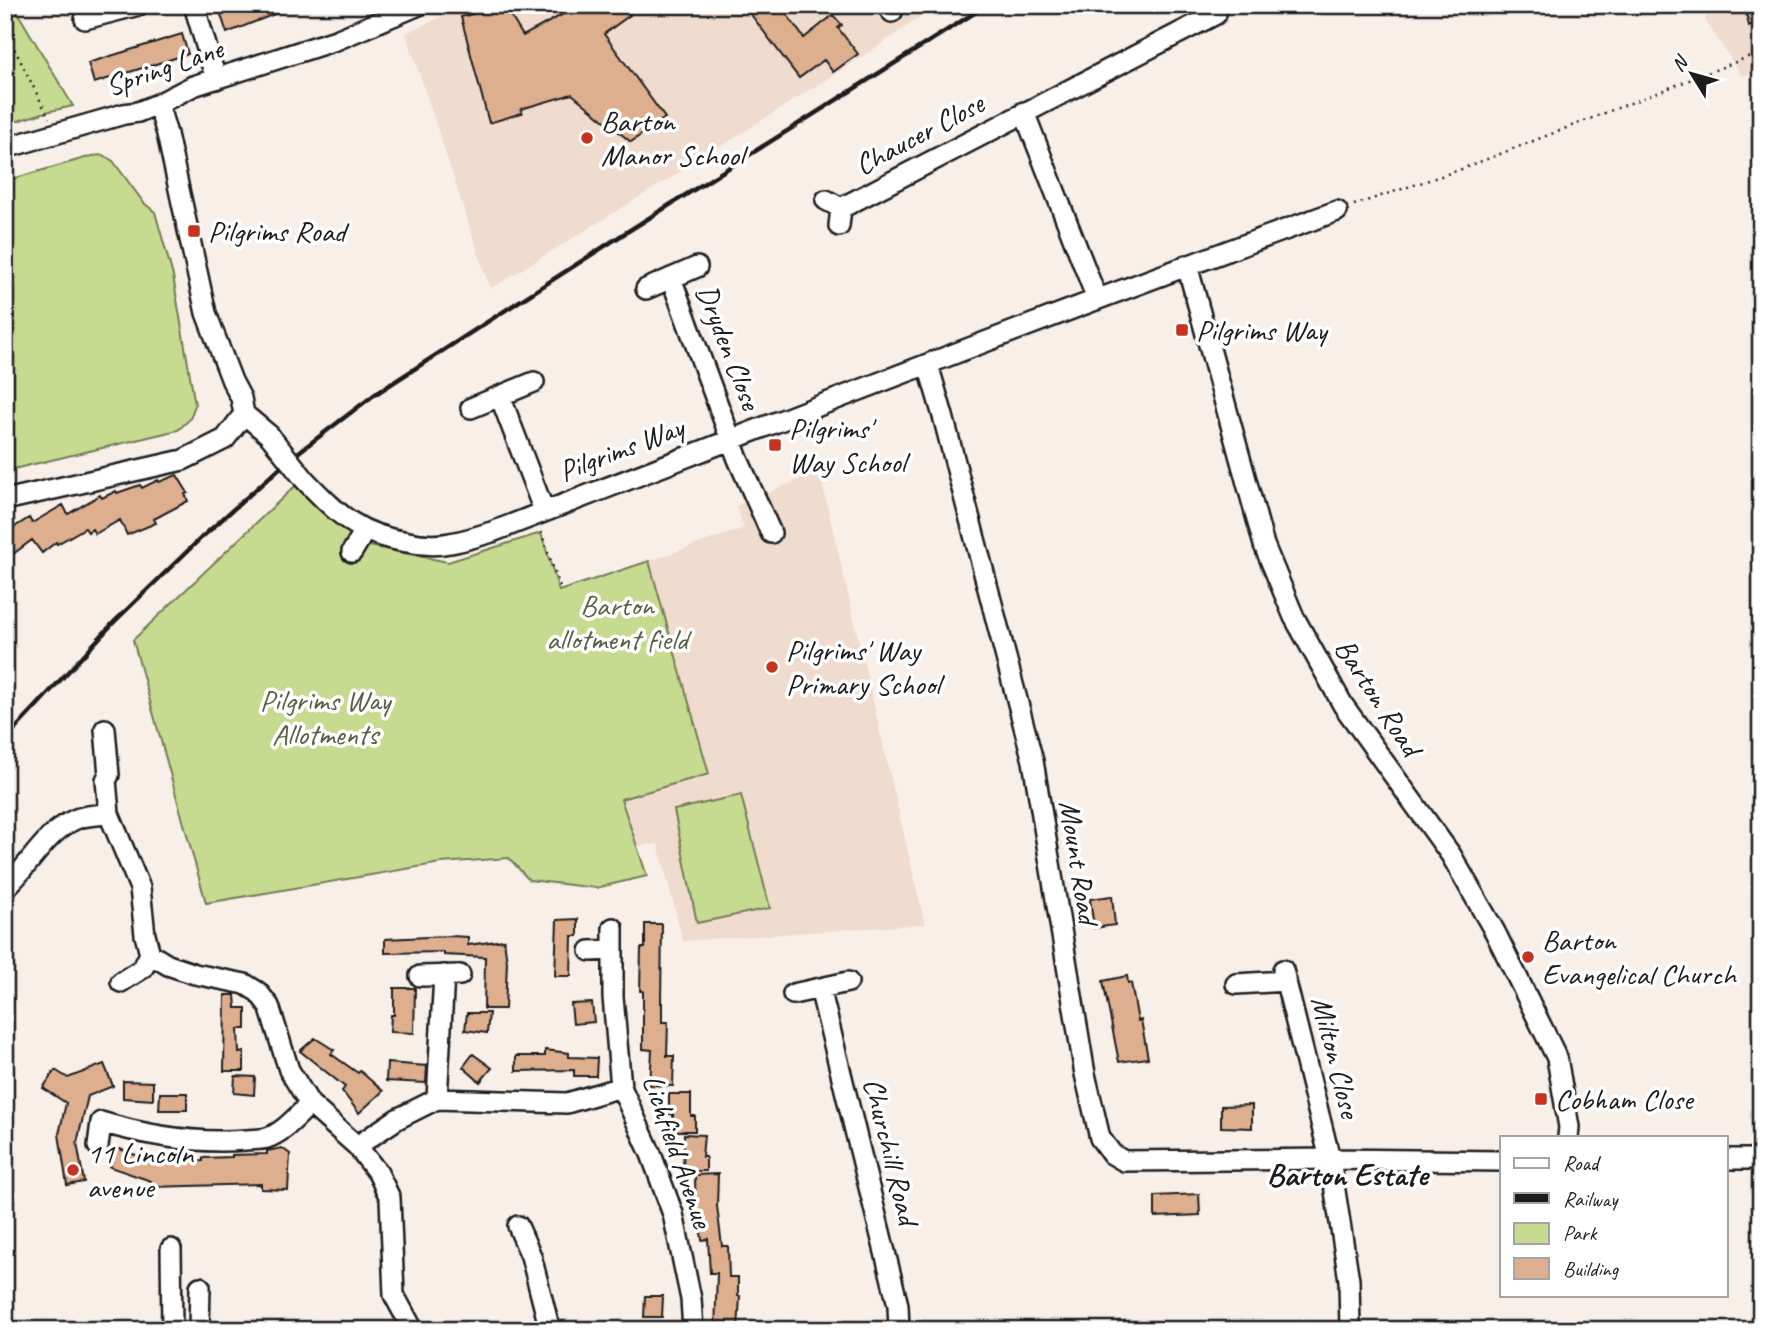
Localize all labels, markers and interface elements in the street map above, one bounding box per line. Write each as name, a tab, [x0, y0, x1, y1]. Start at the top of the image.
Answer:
street label: Spring Lane	[100, 28, 230, 105]
north arrow	[1658, 38, 1728, 108]
text: N	[1666, 50, 1694, 76]
street label: Chaucer Close	[848, 83, 992, 184]
place label: Barton Manor School	[601, 102, 749, 174]
marker: Barton Manor School	[579, 130, 595, 146]
place label: Pilgrims Road	[208, 212, 350, 250]
marker: Pilgrims Road	[186, 223, 202, 239]
street label: Dryden Close	[688, 279, 771, 417]
place label: Pilgrims Way	[1196, 311, 1329, 349]
marker: Pilgrims Way	[1174, 322, 1190, 338]
street label: Pilgrims Way	[553, 407, 691, 490]
place label: Pilgrims' Way School	[789, 409, 911, 481]
marker: Pilgrims' Way School	[767, 437, 783, 453]
park label: Barton allotment field	[546, 586, 692, 658]
place label: Pilgrims' Way Primary School	[786, 631, 945, 703]
street label: Barton Road	[1326, 631, 1432, 766]
marker: Pilgrims' Way Primary School	[764, 659, 780, 675]
park label: Pilgrims Way Allotments	[260, 681, 393, 753]
street label: Mount Road	[1051, 798, 1108, 931]
place label: Barton Evangelical Church	[1542, 921, 1738, 993]
marker: Barton Evangelical Church	[1520, 949, 1536, 965]
street label: Milton Close	[1303, 992, 1370, 1124]
street label: Lichfield Avenue	[634, 1069, 723, 1235]
street label: Churchill Road	[854, 1074, 929, 1232]
place label: Cobham Close	[1555, 1080, 1695, 1118]
marker: Cobham Close	[1533, 1091, 1549, 1107]
place label: 11 Lincoln avenue	[87, 1134, 195, 1206]
legend	[1500, 1136, 1728, 1296]
text: Road	[1563, 1150, 1602, 1176]
district label: Barton Estate	[1267, 1154, 1431, 1195]
marker: 11 Lincoln avenue	[65, 1162, 81, 1178]
text: Railway	[1563, 1186, 1619, 1212]
text: Park	[1563, 1220, 1598, 1246]
text: Building	[1563, 1256, 1620, 1282]

